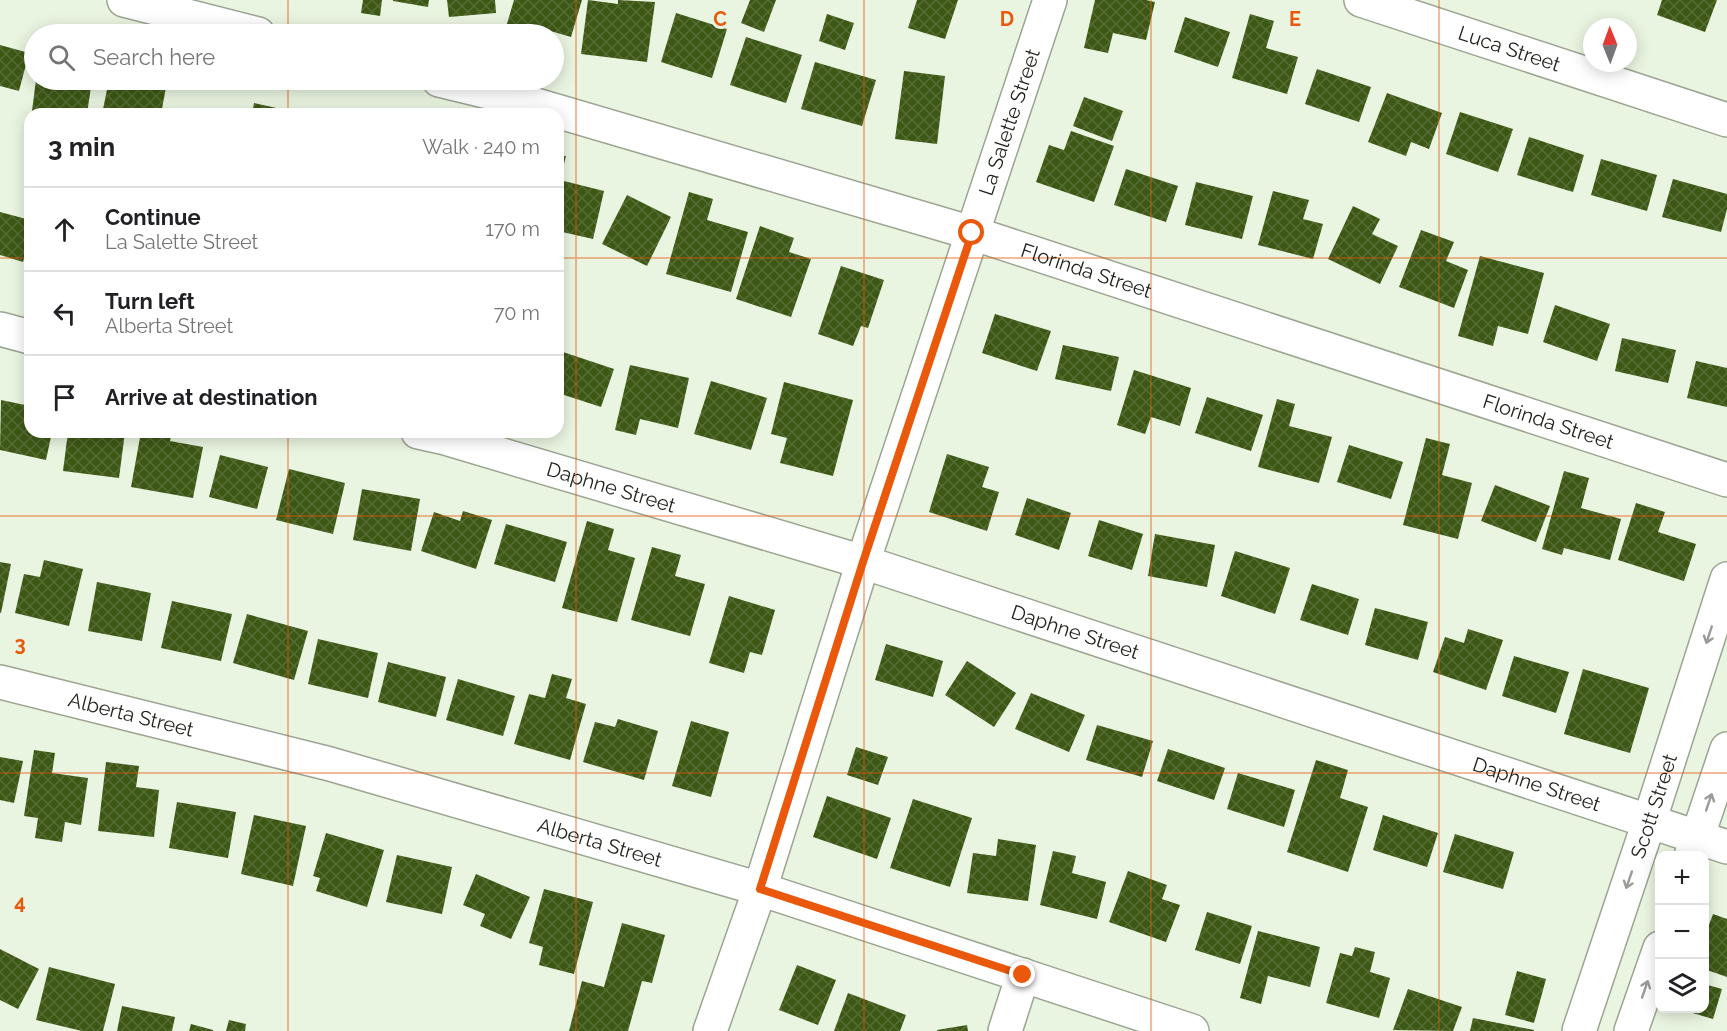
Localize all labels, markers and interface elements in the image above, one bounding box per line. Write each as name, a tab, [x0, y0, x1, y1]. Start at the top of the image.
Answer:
text: C	[713, 7, 727, 31]
text: D	[1000, 7, 1014, 31]
text: E	[1289, 7, 1301, 31]
north arrow	[1583, 18, 1637, 72]
street label: Luca Street	[1455, 21, 1564, 77]
search box	[24, 24, 564, 90]
icon: search	[45, 41, 78, 74]
text: Search here	[93, 44, 215, 70]
street label: La Salette Street	[974, 45, 1045, 199]
text: 3 min	[48, 132, 115, 162]
text: Walk · 240 m	[422, 135, 540, 159]
text: Continue	[105, 204, 201, 230]
icon: ahead	[48, 213, 81, 246]
text: 170 m	[485, 217, 540, 241]
route start	[958, 219, 984, 245]
text: La Salette Street	[105, 230, 258, 254]
street label: Florinda Street	[1018, 238, 1155, 303]
text: Turn left	[105, 288, 195, 314]
icon: left	[48, 297, 81, 330]
text: 70 m	[494, 301, 540, 325]
text: Alberta Street	[105, 314, 233, 338]
icon: arrive	[48, 381, 81, 414]
text: Arrive at destination	[105, 384, 318, 410]
street label: Florinda Street	[1480, 389, 1617, 454]
street label: Daphne Street	[544, 457, 679, 518]
street label: Daphne Street	[1008, 600, 1142, 664]
one-way arrow	[1703, 625, 1714, 644]
text: 3	[14, 632, 26, 656]
street label: Alberta Street	[66, 687, 196, 742]
street label: Scott Street	[1626, 750, 1682, 862]
street label: Daphne Street	[1470, 752, 1604, 817]
one-way arrow	[1704, 794, 1715, 812]
street label: Alberta Street	[535, 813, 665, 872]
map controls	[1655, 851, 1709, 1013]
button: +	[1655, 851, 1709, 905]
one-way arrow	[1623, 870, 1634, 889]
text: 4	[14, 890, 26, 914]
button: −	[1655, 905, 1709, 959]
button: layers	[1655, 959, 1709, 1013]
route end	[1009, 961, 1035, 987]
one-way arrow	[1641, 980, 1652, 999]

